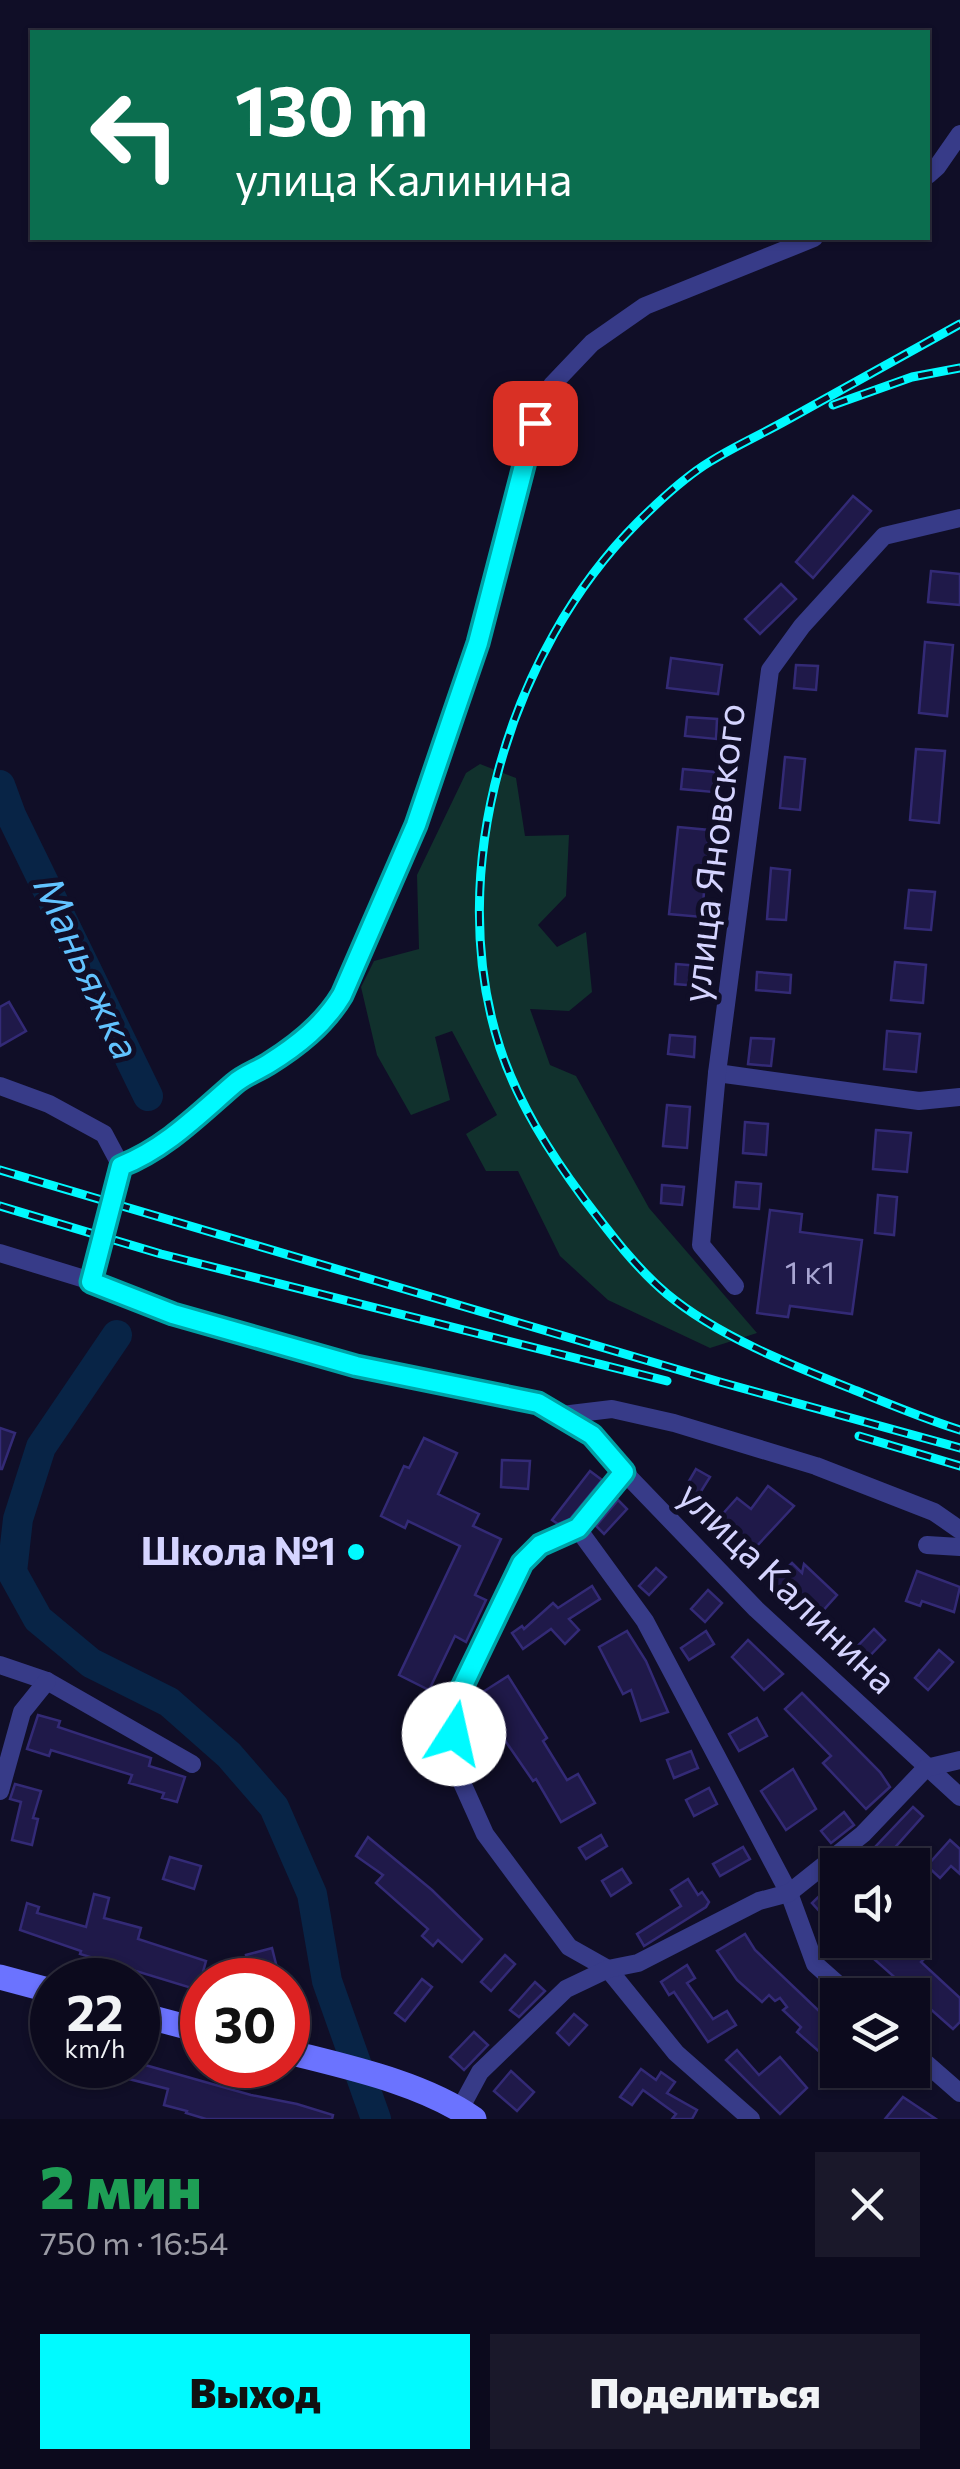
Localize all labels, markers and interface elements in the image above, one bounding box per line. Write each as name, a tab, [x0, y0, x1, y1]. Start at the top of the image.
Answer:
text: 130 m	[235, 65, 428, 150]
icon: left	[70, 70, 200, 200]
text: улица Калинина	[235, 150, 572, 205]
pin	[493, 381, 578, 466]
icon: arrive	[508, 396, 563, 451]
street label: улица Яновского	[670, 700, 753, 1005]
water label: Маньяжка	[25, 867, 153, 1066]
house number: 1 к1	[785, 1251, 835, 1291]
street label: улица Калинина	[670, 1470, 908, 1702]
place label: Школа №1	[141, 1526, 336, 1573]
marker: Школа №1	[345, 1541, 367, 1563]
position arrow	[402, 1682, 506, 1786]
map controls	[820, 1848, 930, 2088]
button: sound	[820, 1848, 930, 1958]
speed limit sign: 30	[180, 1958, 310, 2088]
button: layers	[820, 1978, 930, 2088]
text: 22	[67, 1980, 123, 2041]
text: km/h	[65, 2033, 125, 2063]
text: 2 мин	[40, 2148, 202, 2221]
button: close	[815, 2152, 920, 2257]
text: 750 m · 16:54	[40, 2222, 228, 2262]
button: Выход	[40, 2334, 470, 2449]
button: Поделиться	[490, 2334, 920, 2449]

